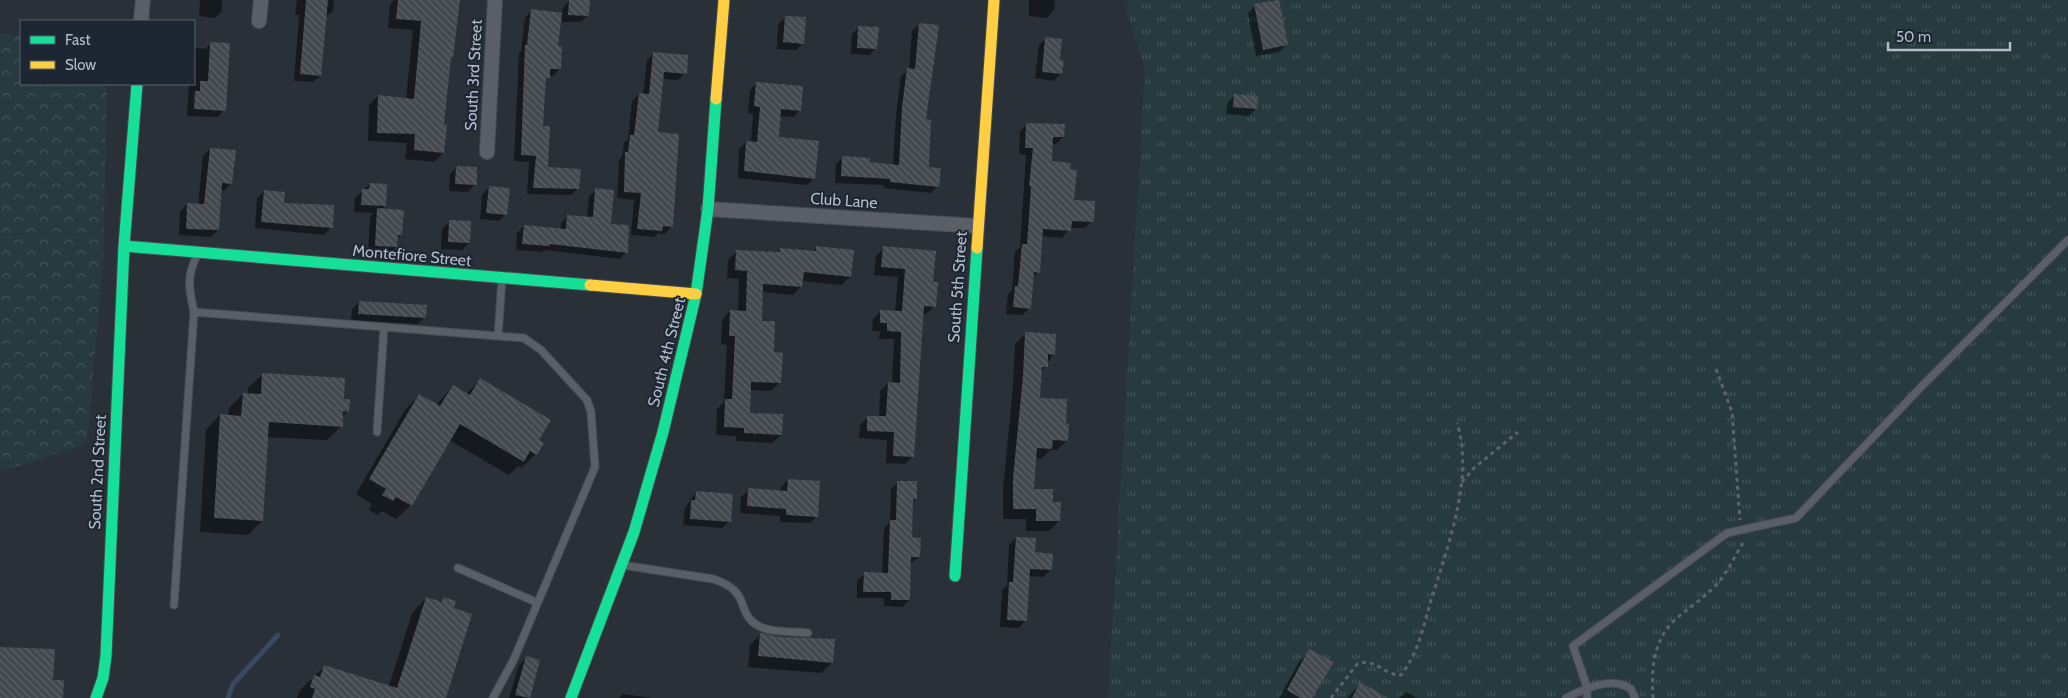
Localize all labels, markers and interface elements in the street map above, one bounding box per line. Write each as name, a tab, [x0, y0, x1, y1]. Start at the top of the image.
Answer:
street label: South 3rd Street	[461, 18, 486, 131]
legend	[20, 20, 195, 85]
scale bar	[1888, 20, 2010, 52]
text: 50 m	[1896, 28, 1931, 46]
text: Fast	[65, 31, 90, 49]
text: Slow	[65, 56, 96, 74]
street label: Club Lane	[810, 189, 878, 212]
street label: South 5th Street	[944, 230, 971, 343]
street label: Montefiore Street	[352, 241, 473, 270]
street label: South 4th Street	[644, 295, 689, 409]
street label: South 2nd Street	[85, 413, 110, 530]

